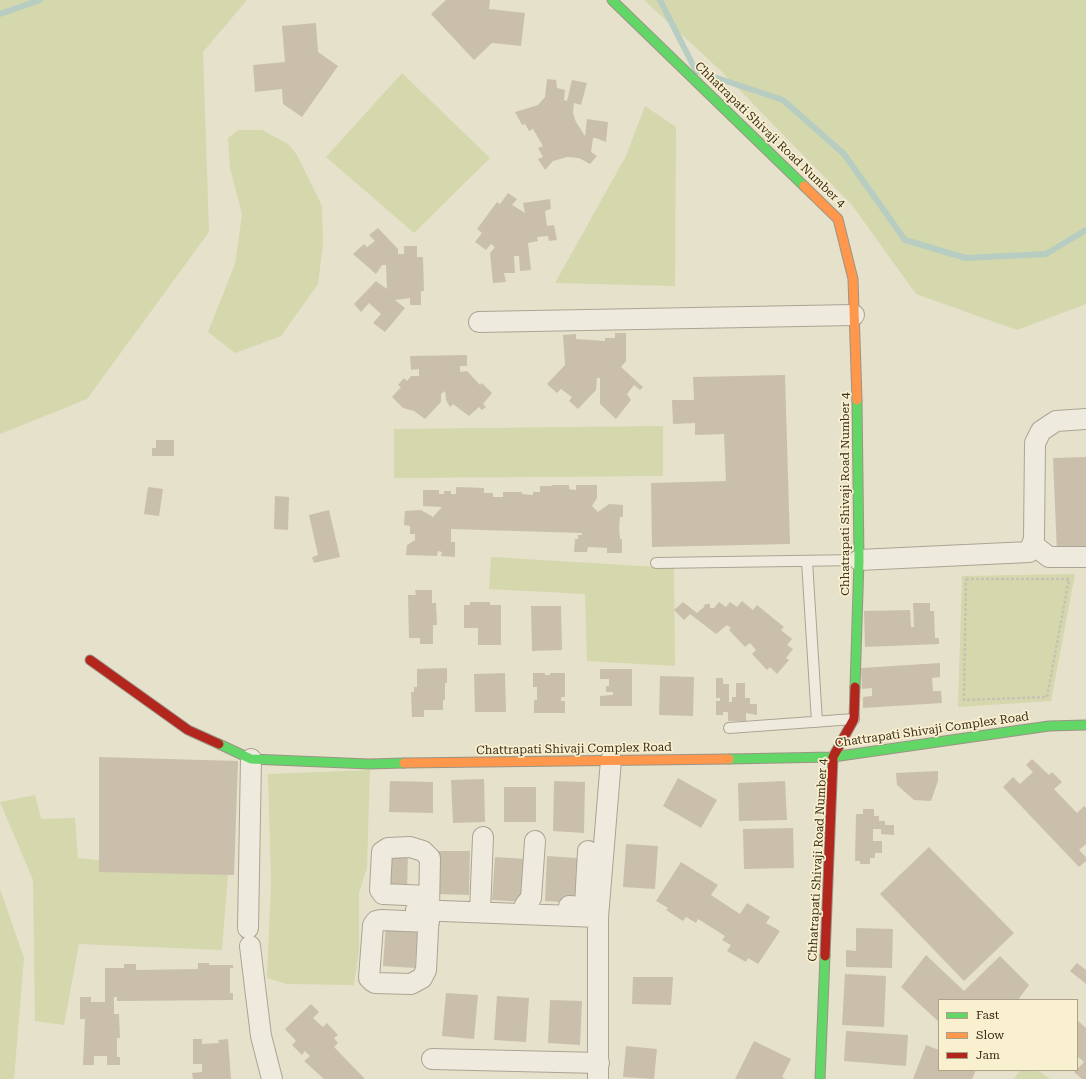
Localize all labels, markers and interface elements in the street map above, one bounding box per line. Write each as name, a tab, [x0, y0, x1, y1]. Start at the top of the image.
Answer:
street label: Chhatrapati Shivaji Road Number 4	[692, 59, 848, 211]
street label: Chhatrapati Shivaji Road Number 4	[838, 392, 852, 596]
street label: Chattrapati Shivaji Complex Road	[834, 709, 1030, 751]
street label: Chattrapati Shivaji Complex Road	[476, 740, 672, 758]
street label: Chhatrapati Shivaji Road Number 4	[805, 758, 831, 962]
legend	[938, 999, 1078, 1071]
text: Fast	[976, 1008, 999, 1022]
text: Slow	[976, 1028, 1004, 1042]
text: Jam	[976, 1048, 1000, 1062]

